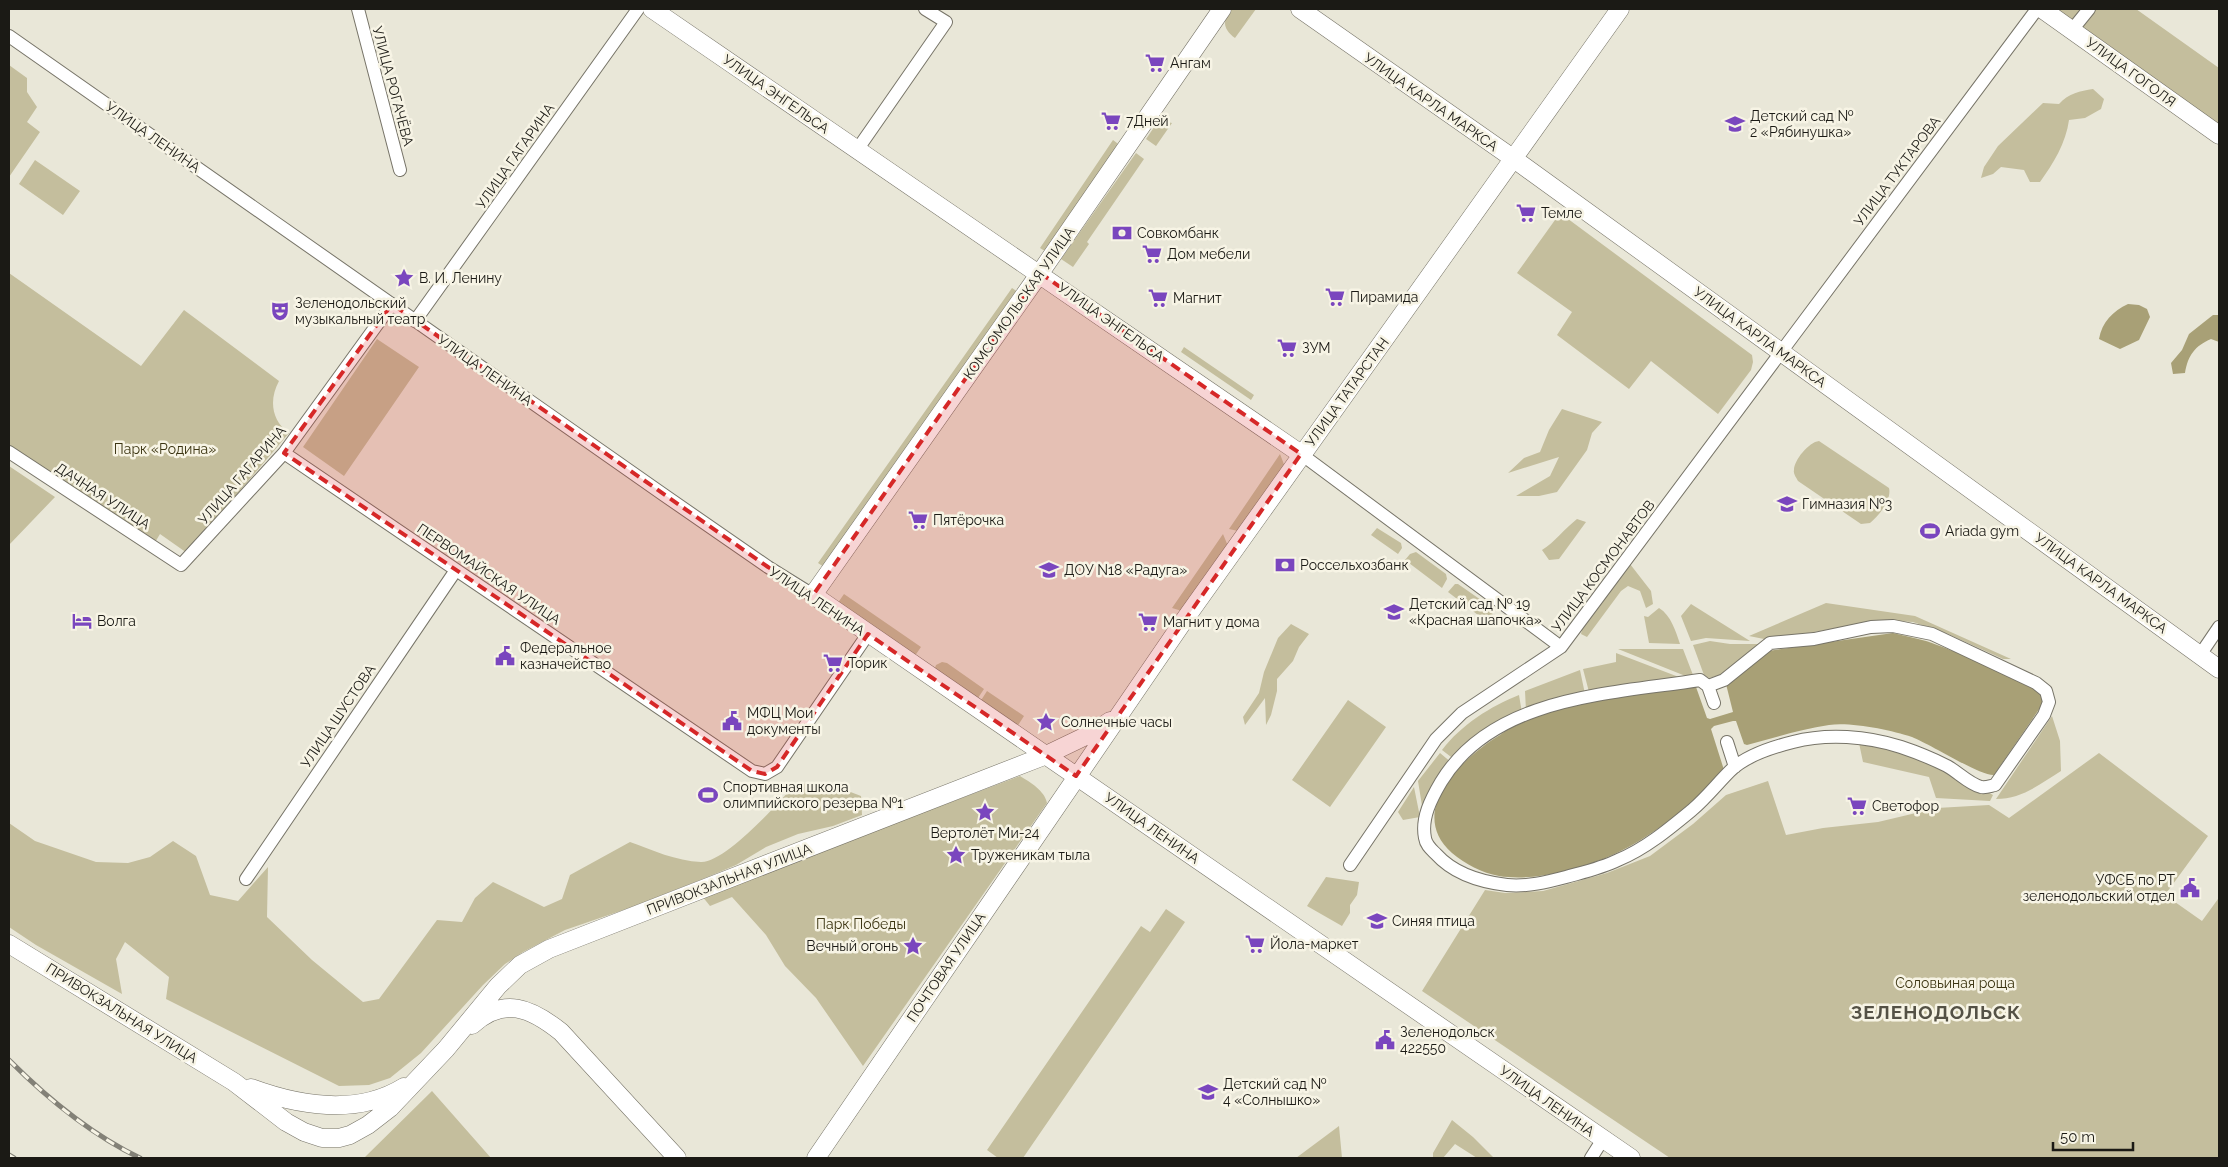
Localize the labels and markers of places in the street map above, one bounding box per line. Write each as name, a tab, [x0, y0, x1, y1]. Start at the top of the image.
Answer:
supermarket icon: Ангам	[1144, 52, 1166, 74]
place label: Ангам	[1170, 55, 1211, 71]
place label: Детский сад № 2 «Рябинушка»	[1750, 108, 1854, 140]
supermarket icon: 7Дней	[1100, 110, 1122, 132]
place label: 7Дней	[1126, 113, 1169, 129]
school or university icon: Детский сад № 2 «Рябинушка»	[1724, 113, 1746, 135]
supermarket icon: Темле	[1515, 202, 1537, 224]
place label: Темле	[1541, 205, 1582, 221]
bank icon: Совкомбанк	[1111, 222, 1133, 244]
place label: Совкомбанк	[1137, 225, 1219, 241]
supermarket icon: Дом мебели	[1141, 243, 1163, 265]
place label: Дом мебели	[1167, 246, 1250, 262]
place icon: В. И. Ленину	[393, 267, 415, 289]
place label: В. И. Ленину	[419, 270, 502, 286]
supermarket icon: Пирамида	[1324, 286, 1346, 308]
supermarket icon: Магнит	[1147, 287, 1169, 309]
place label: Пирамида	[1350, 289, 1418, 305]
place label: Магнит	[1173, 290, 1222, 306]
place label: Зеленодольский музыкальный театр	[295, 295, 426, 327]
theatre icon: Зеленодольский музыкальный театр	[269, 300, 291, 322]
supermarket icon: ЗУМ	[1276, 337, 1298, 359]
place label: ЗУМ	[1302, 340, 1331, 356]
school or university icon: Гимназия №3	[1776, 493, 1798, 515]
place label: Гимназия №3	[1802, 496, 1892, 512]
supermarket icon: Пятёрочка	[907, 509, 929, 531]
place label: Пятёрочка	[933, 512, 1004, 528]
sports icon: Ariada gym	[1919, 520, 1941, 542]
place label: Ariada gym	[1945, 523, 2019, 539]
bank icon: Россельхозбанк	[1274, 554, 1296, 576]
place label: Россельхозбанк	[1300, 557, 1409, 573]
school or university icon: ДОУ N18 «Радуга»	[1038, 559, 1060, 581]
place label: ДОУ N18 «Радуга»	[1064, 562, 1187, 578]
place label: Детский сад № 19 «Красная шапочка»	[1409, 596, 1542, 628]
school or university icon: Детский сад № 19 «Красная шапочка»	[1383, 601, 1405, 623]
hotel icon: Волга	[71, 610, 93, 632]
supermarket icon: Магнит у дома	[1137, 611, 1159, 633]
place label: Волга	[97, 613, 136, 629]
place label: Магнит у дома	[1163, 614, 1260, 630]
place label: Федеральное казначейство	[520, 640, 612, 672]
public building icon: Федеральное казначейство	[494, 645, 516, 667]
supermarket icon: Торик	[822, 652, 844, 674]
place label: Торик	[848, 655, 888, 671]
place label: МФЦ Мои документы	[747, 705, 821, 737]
public building icon: МФЦ Мои документы	[721, 710, 743, 732]
place icon: Солнечные часы	[1035, 711, 1057, 733]
place label: Солнечные часы	[1061, 714, 1172, 730]
place label: Спортивная школа олимпийского резерва №1	[723, 779, 903, 811]
sports icon: Спортивная школа олимпийского резерва №1	[697, 784, 719, 806]
supermarket icon: Светофор	[1846, 795, 1868, 817]
place label: Светофор	[1872, 798, 1939, 814]
place icon: Вертолёт Ми-24	[974, 801, 996, 823]
place label: Вертолёт Ми-24	[930, 825, 1040, 841]
place icon: Труженикам тыла	[945, 844, 967, 866]
place label: Труженикам тыла	[971, 847, 1090, 863]
place label: УФСБ по РТ зеленодольский отдел	[2023, 872, 2175, 904]
public building icon: УФСБ по РТ зеленодольский отдел	[2179, 877, 2201, 899]
school or university icon: Синяя птица	[1366, 910, 1388, 932]
place label: Синяя птица	[1392, 913, 1475, 929]
supermarket icon: Йола-маркет	[1244, 933, 1266, 955]
place icon: Вечный огонь	[902, 935, 924, 957]
place label: Йола-маркет	[1270, 935, 1359, 952]
place label: Вечный огонь	[806, 938, 898, 954]
place label: Зеленодольск 422550	[1400, 1024, 1495, 1056]
public building icon: Зеленодольск 422550	[1374, 1029, 1396, 1051]
place label: Детский сад № 4 «Солнышко»	[1223, 1076, 1327, 1108]
school or university icon: Детский сад № 4 «Солнышко»	[1197, 1081, 1219, 1103]

